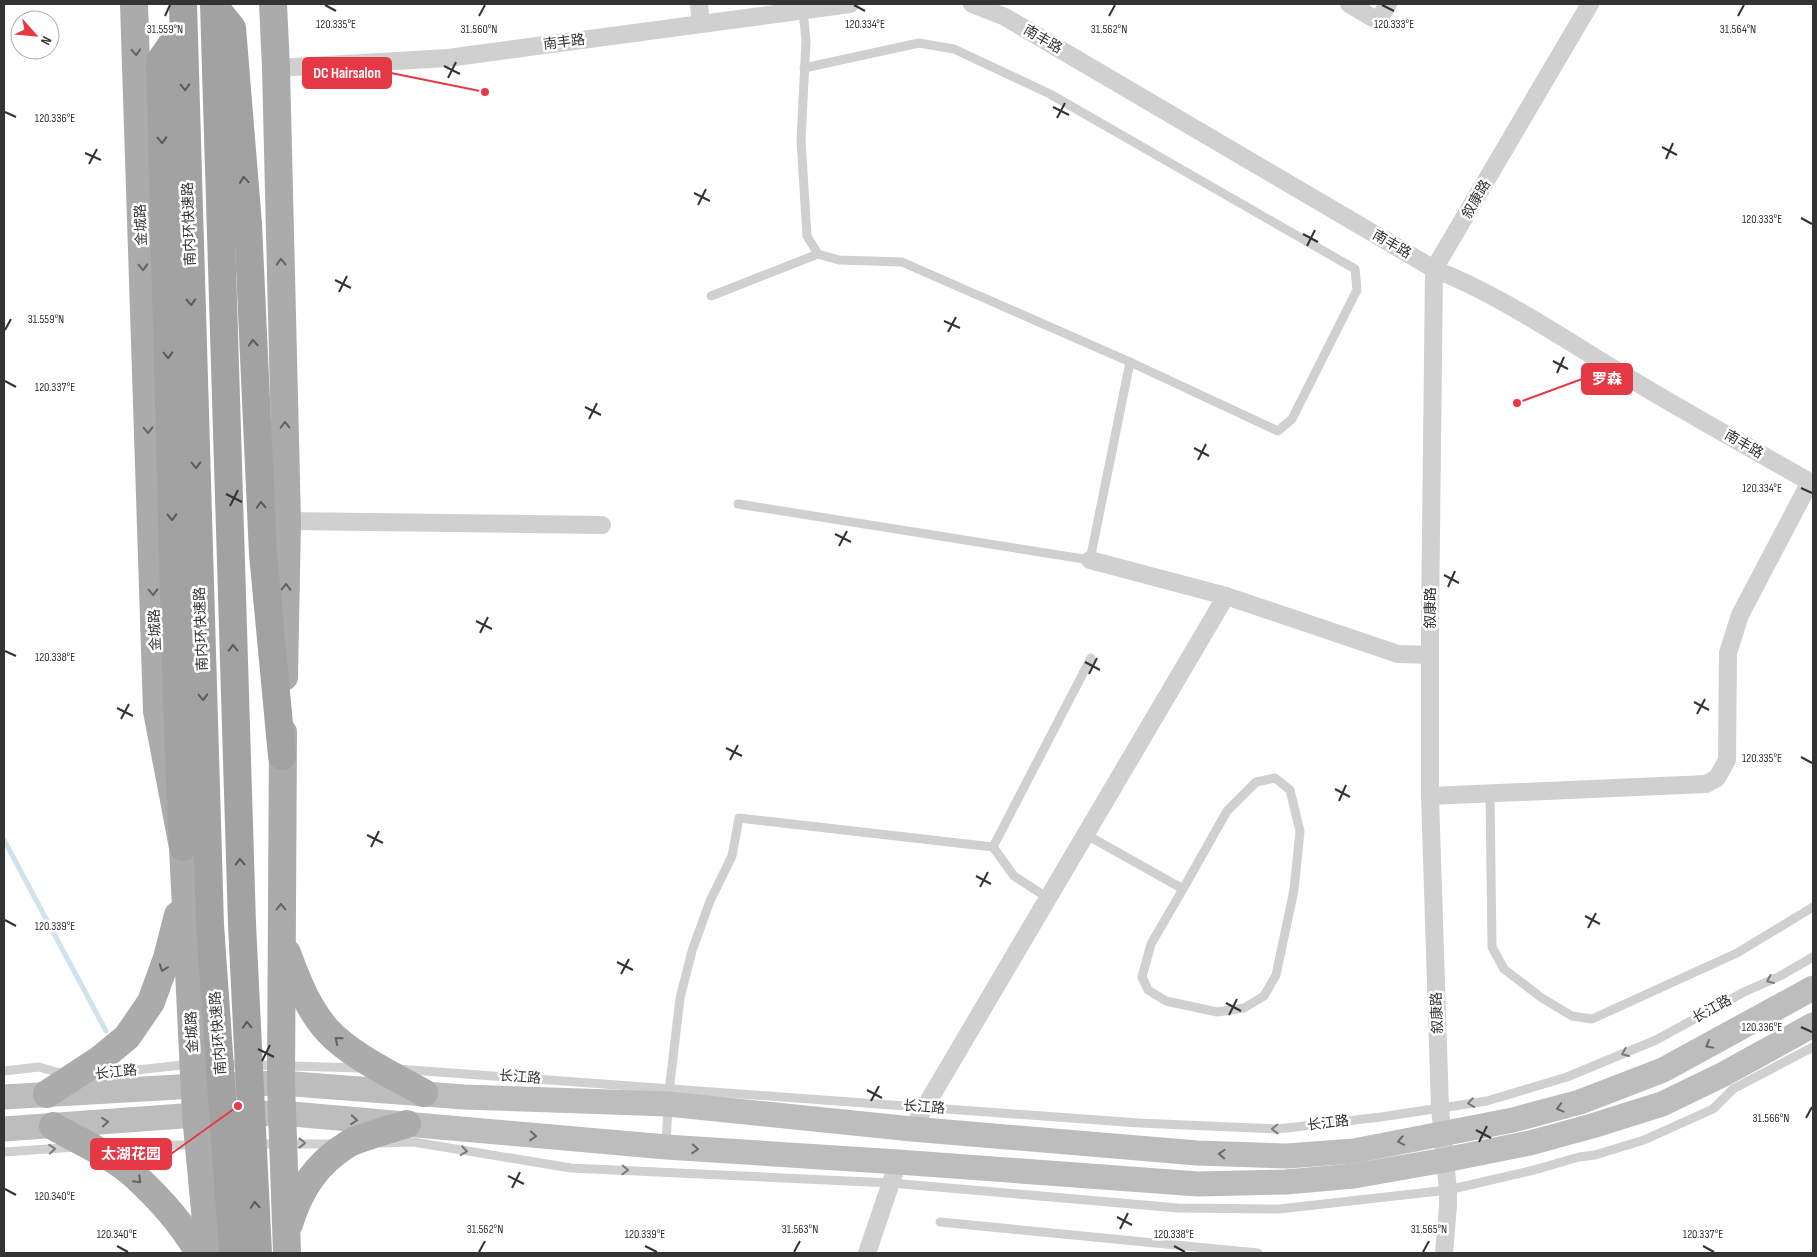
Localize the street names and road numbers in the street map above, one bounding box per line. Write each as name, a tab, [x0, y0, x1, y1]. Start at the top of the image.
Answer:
street label: 南丰路	[1021, 21, 1065, 57]
street label: 南丰路	[542, 31, 586, 53]
street label: 叙康路	[1458, 177, 1494, 221]
street label: 南内环快速路	[179, 182, 199, 266]
street label: 金城路	[132, 204, 150, 246]
street label: 南丰路	[1370, 226, 1414, 262]
street label: 南丰路	[1722, 426, 1766, 462]
street label: 南内环快速路	[191, 587, 211, 671]
street label: 叙康路	[1422, 587, 1439, 629]
street label: 金城路	[146, 609, 164, 651]
street label: 南内环快速路	[207, 991, 229, 1075]
street label: 长江路	[1690, 991, 1734, 1027]
street label: 叙康路	[1428, 992, 1446, 1034]
street label: 金城路	[182, 1011, 202, 1053]
street label: 长江路	[94, 1061, 138, 1083]
street label: 长江路	[498, 1067, 542, 1087]
street label: 长江路	[902, 1097, 946, 1117]
street label: 长江路	[1306, 1112, 1350, 1134]

